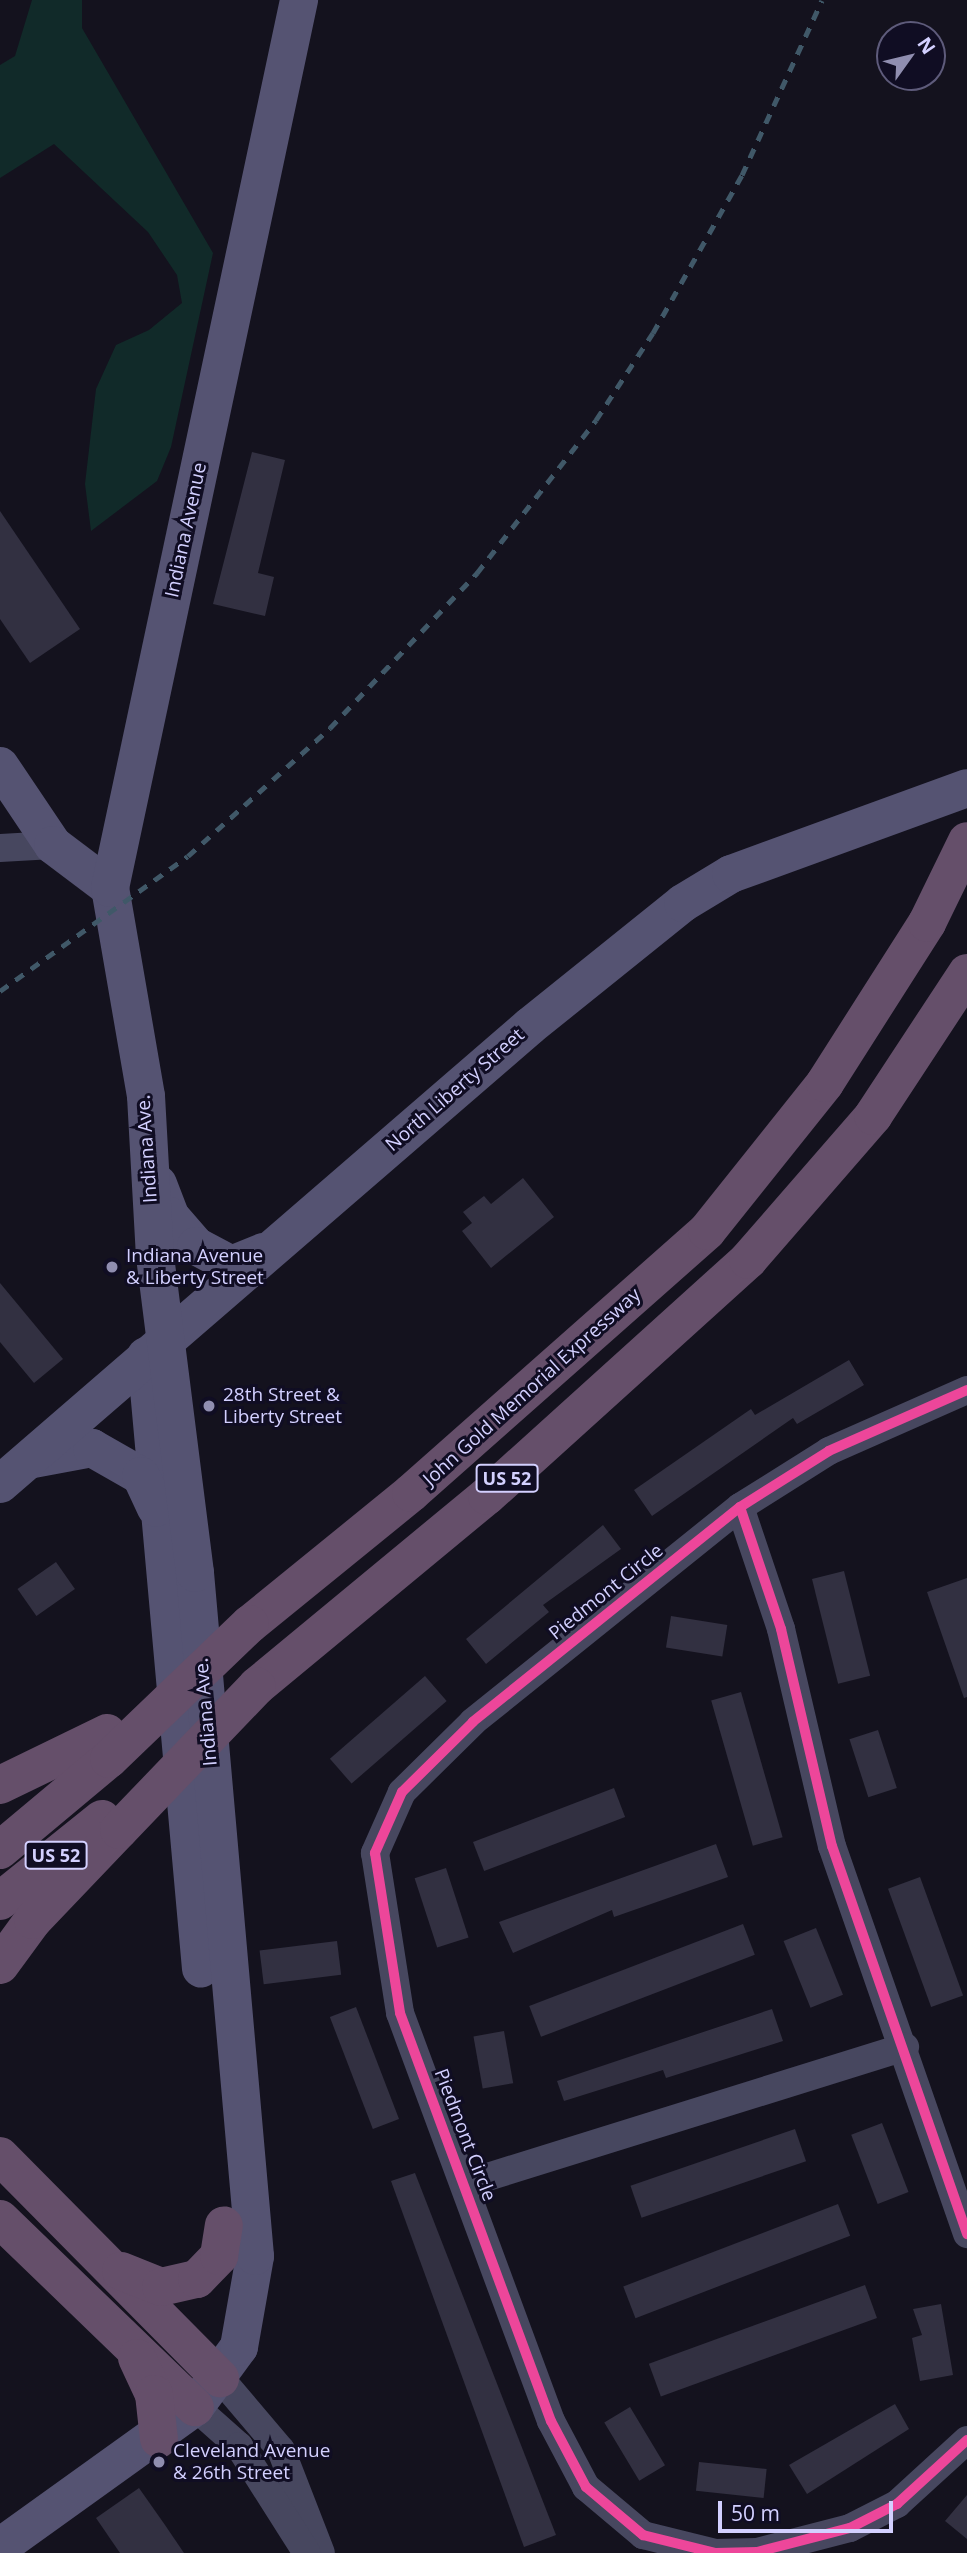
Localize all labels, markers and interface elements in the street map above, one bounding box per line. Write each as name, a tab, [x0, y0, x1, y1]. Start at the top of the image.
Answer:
north arrow	[876, 21, 946, 91]
text: N	[912, 32, 942, 59]
street label: Indiana Avenue	[161, 461, 211, 599]
street label: North Liberty Street	[381, 1024, 529, 1156]
street label: Indiana Ave.	[132, 1094, 162, 1204]
place label: Indiana Avenue & Liberty Street	[126, 1245, 264, 1289]
marker: Indiana Avenue & Liberty Street	[104, 1259, 120, 1275]
street label: John Gold Memorial Expressway	[419, 1283, 645, 1491]
place label: 28th Street & Liberty Street	[223, 1384, 342, 1428]
marker: 28th Street & Liberty Street	[201, 1398, 217, 1414]
road number: US 52	[476, 1464, 538, 1492]
street label: Piedmont Circle	[544, 1539, 668, 1645]
street label: Indiana Ave.	[190, 1657, 222, 1767]
road number: US 52	[24, 1840, 88, 1870]
street label: Piedmont Circle	[429, 2066, 501, 2204]
place label: Cleveland Avenue & 26th Street	[173, 2440, 330, 2484]
marker: Cleveland Avenue & 26th Street	[151, 2454, 167, 2470]
scale bar	[722, 2486, 897, 2530]
text: 50 m	[731, 2499, 780, 2527]

